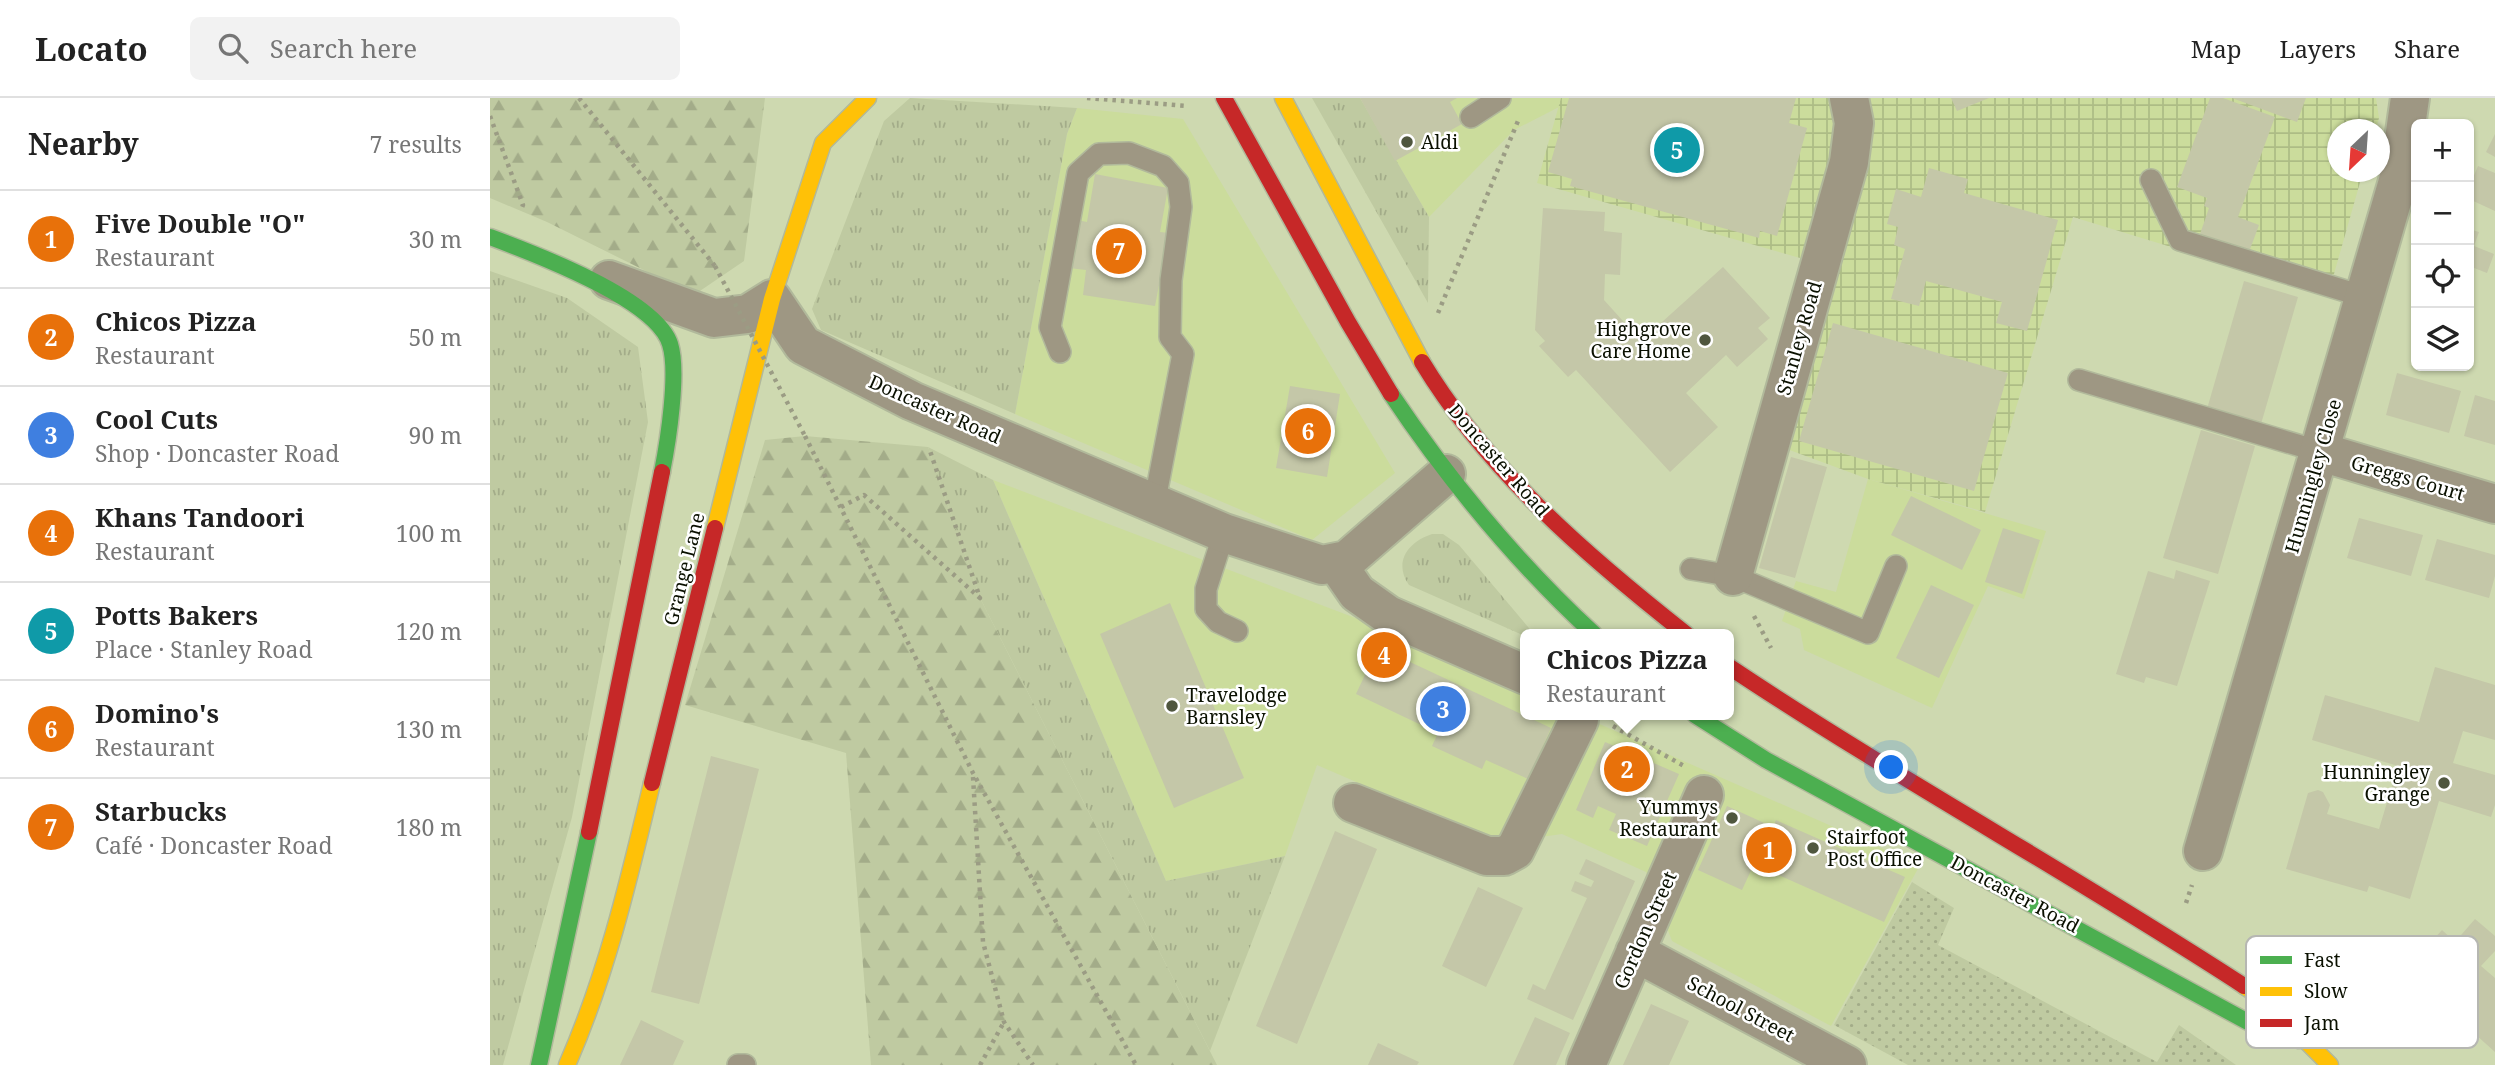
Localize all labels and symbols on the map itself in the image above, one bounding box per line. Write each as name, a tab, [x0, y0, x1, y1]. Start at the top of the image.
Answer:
north arrow	[2327, 119, 2390, 182]
pin: 5	[1654, 124, 1700, 176]
place label: Aldi	[1421, 129, 1458, 155]
marker: Aldi	[1399, 134, 1415, 150]
pin: 7	[1096, 225, 1142, 277]
street label: Stanley Road	[1770, 278, 1828, 398]
place label: Highgrove Care Home	[1590, 316, 1691, 364]
marker: Highgrove Care Home	[1697, 332, 1713, 348]
street label: Doncaster Road	[865, 368, 1006, 450]
street label: Hunningley Close	[2279, 396, 2347, 556]
street label: Doncaster Road	[1443, 398, 1556, 522]
pin: 6	[1285, 405, 1331, 457]
street label: Greggs Court	[2348, 449, 2468, 507]
street label: Grange Lane	[657, 510, 711, 628]
pin: 4	[1361, 629, 1407, 681]
place label: Travelodge Barnsley	[1186, 682, 1287, 730]
pin: 3	[1420, 683, 1466, 735]
marker: Travelodge Barnsley	[1164, 698, 1180, 714]
pin: 2	[1604, 743, 1650, 795]
your location	[1874, 750, 1908, 784]
place label: Hunningley Grange	[2323, 759, 2430, 807]
marker: Hunningley Grange	[2436, 775, 2452, 791]
place label: Yummys Restaurant	[1619, 794, 1718, 842]
marker: Yummys Restaurant	[1724, 810, 1740, 826]
pin: 1	[1746, 824, 1792, 876]
place label: Stairfoot Post Office	[1827, 824, 1922, 872]
marker: Stairfoot Post Office	[1805, 840, 1821, 856]
street label: Doncaster Road	[1946, 849, 2084, 939]
street label: Gordon Street	[1607, 867, 1683, 993]
legend	[2246, 936, 2478, 1048]
text: Fast	[2304, 947, 2341, 973]
street label: School Street	[1683, 970, 1799, 1048]
text: Slow	[2304, 978, 2348, 1004]
text: Jam	[2303, 1010, 2339, 1036]

